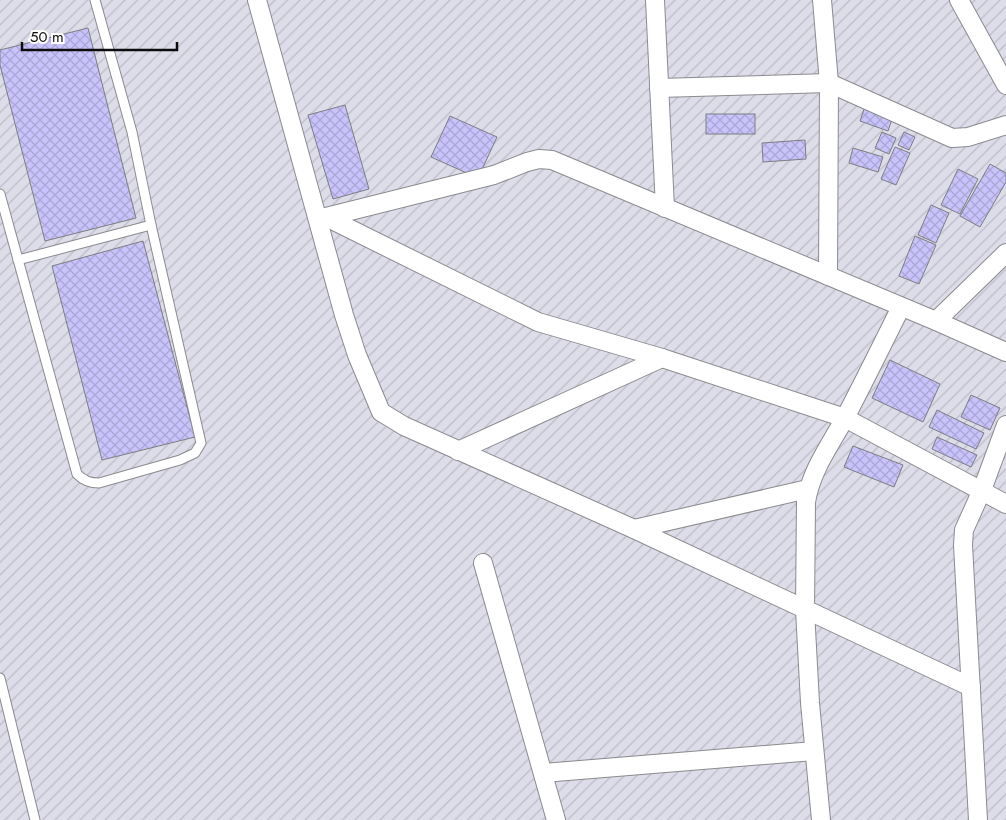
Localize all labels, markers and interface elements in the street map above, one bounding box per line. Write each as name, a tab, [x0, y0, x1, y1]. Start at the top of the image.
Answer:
scale bar	[22, 20, 178, 52]
text: 50 m	[30, 26, 64, 48]

